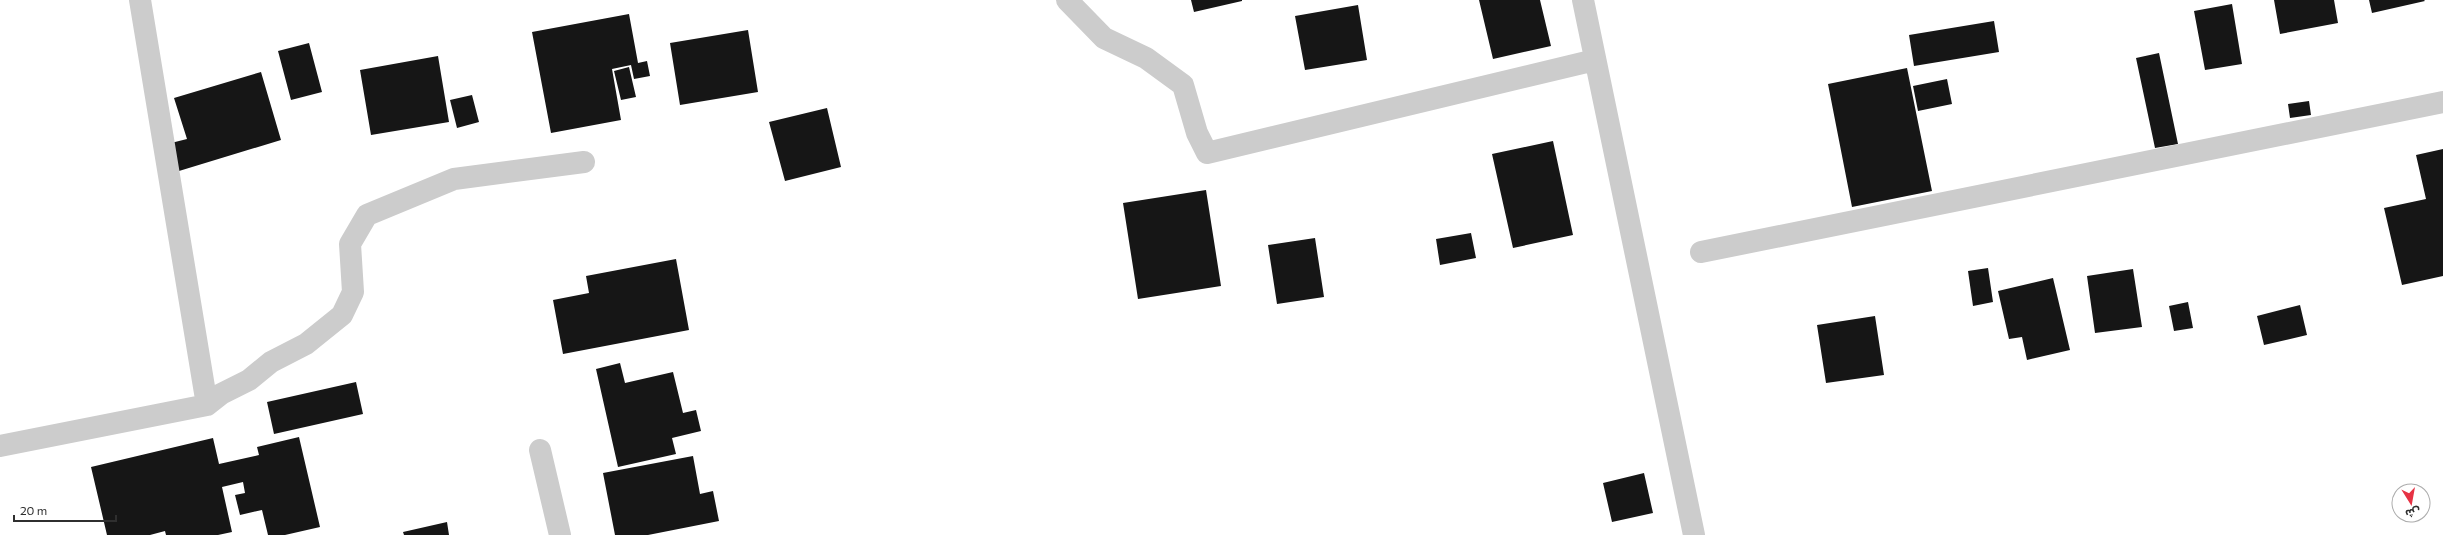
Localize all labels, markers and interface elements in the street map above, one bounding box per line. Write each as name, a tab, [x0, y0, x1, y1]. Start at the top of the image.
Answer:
north arrow	[2391, 483, 2431, 523]
scale bar	[14, 497, 116, 523]
text: 20 m	[20, 503, 47, 517]
text: ش	[2404, 505, 2422, 521]

